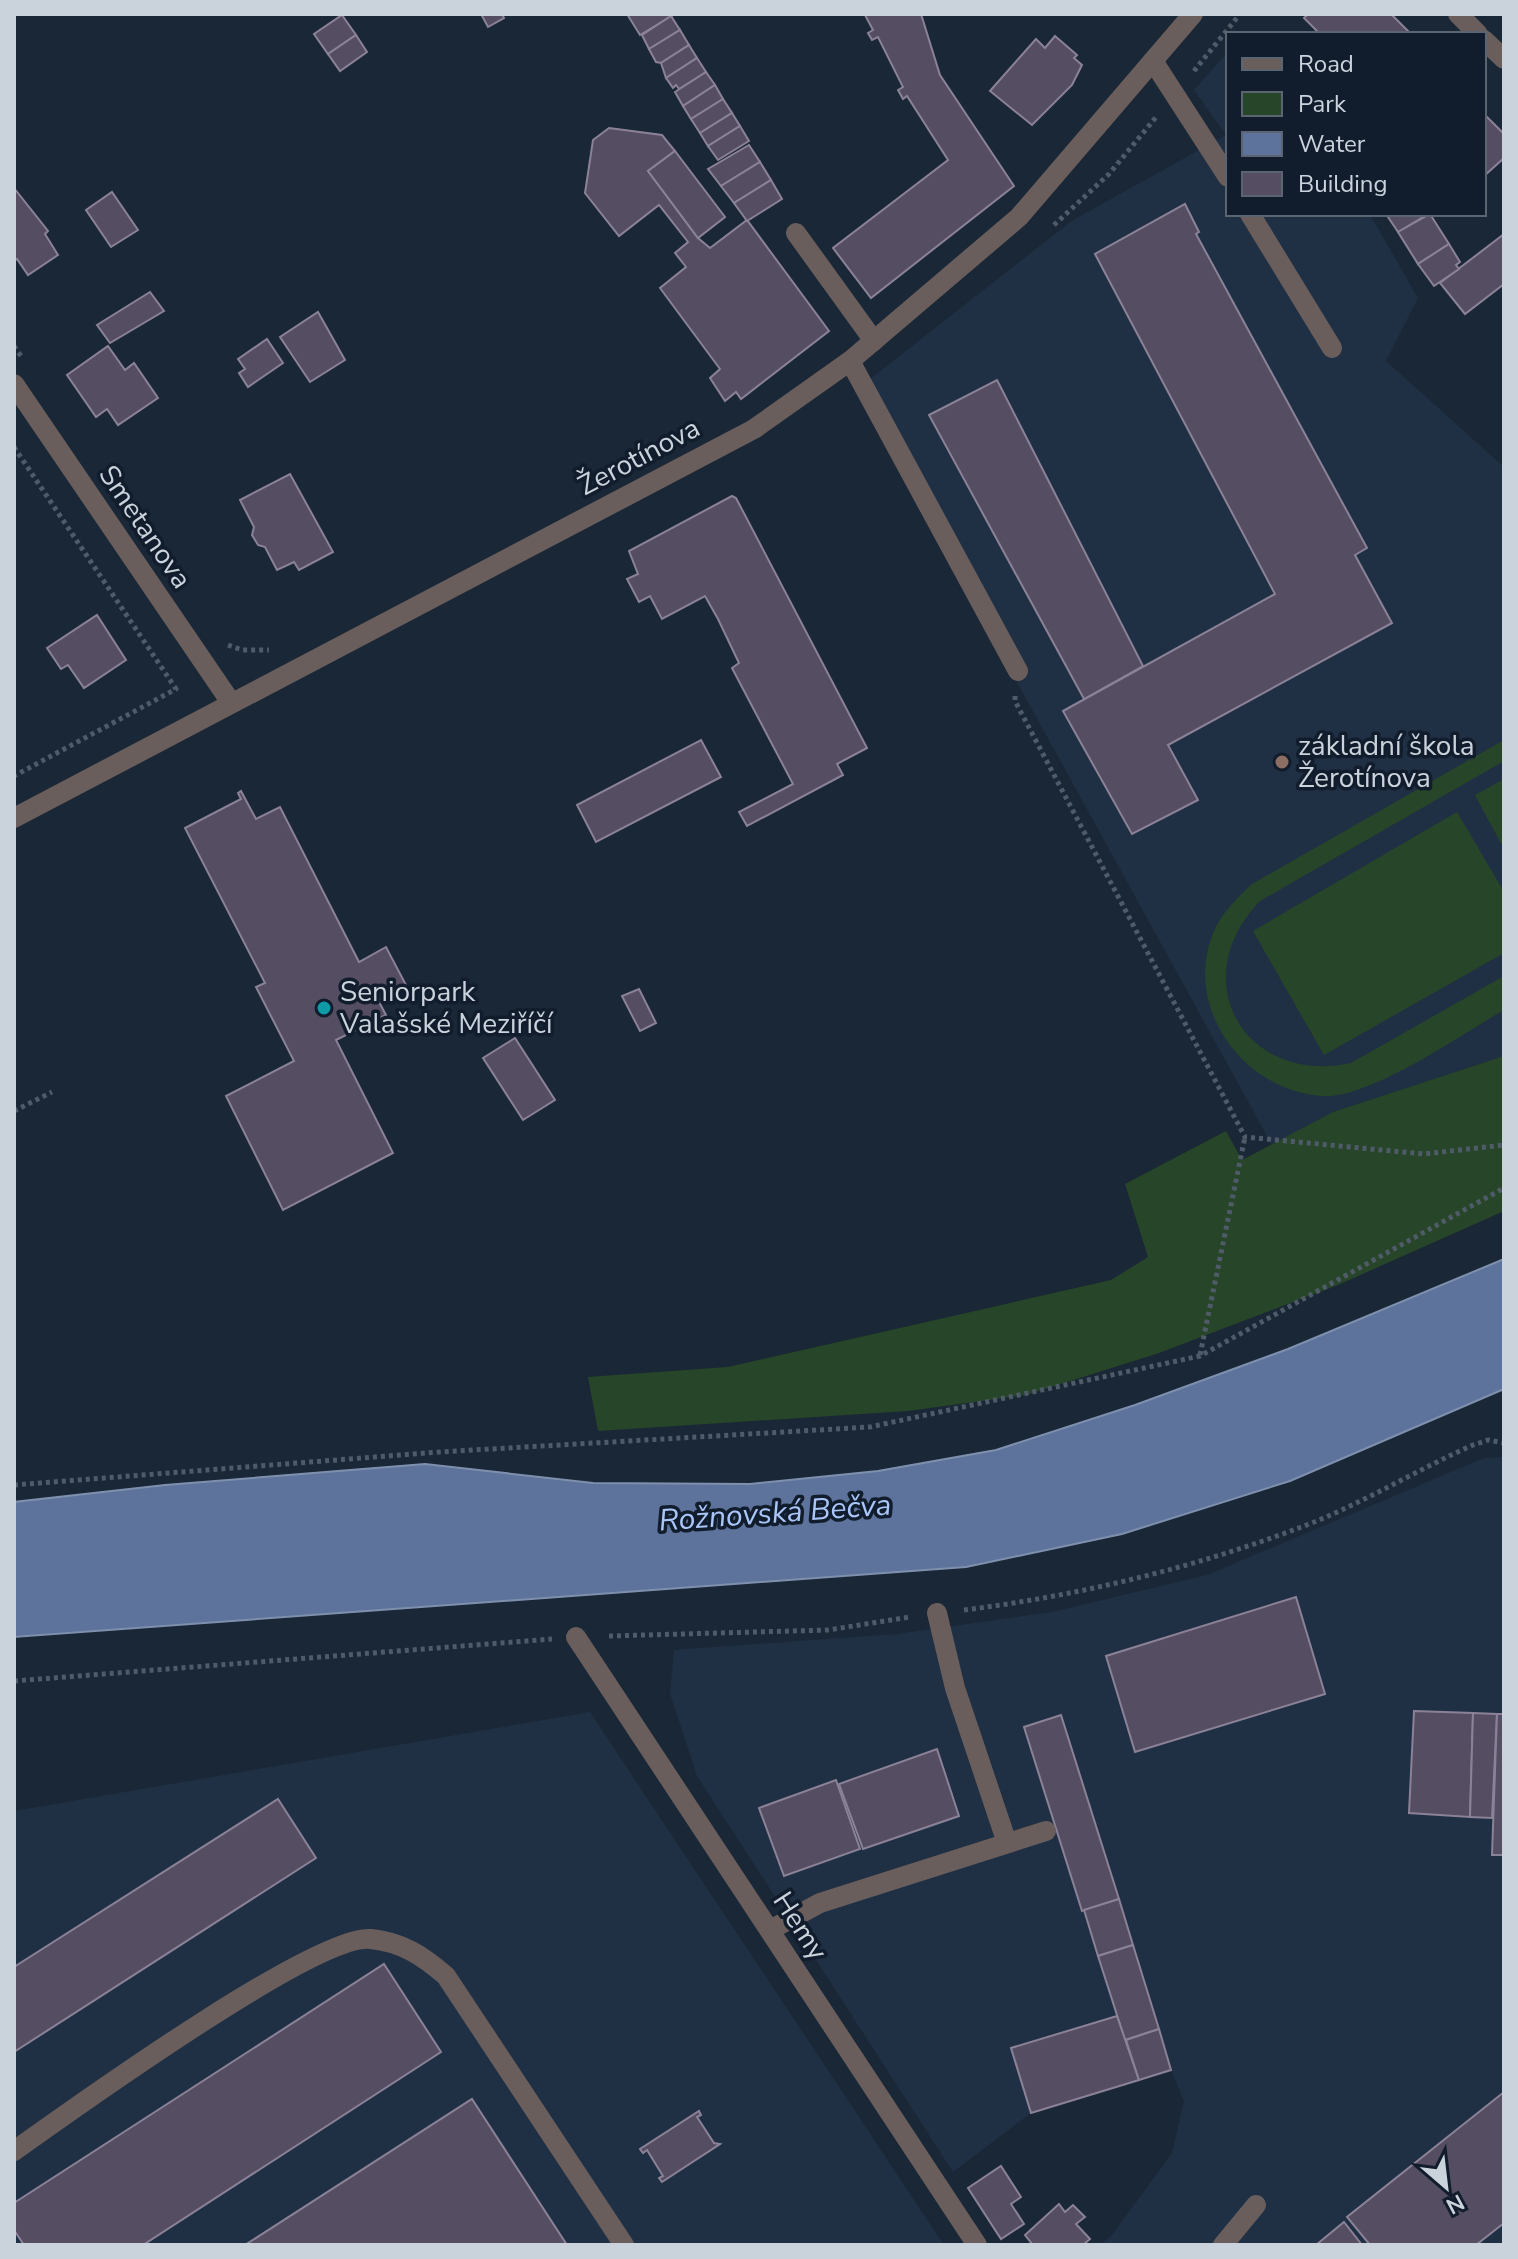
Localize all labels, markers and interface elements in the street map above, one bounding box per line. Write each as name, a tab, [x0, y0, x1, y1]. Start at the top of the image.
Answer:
legend	[1226, 32, 1486, 216]
text: Road	[1298, 48, 1354, 80]
text: Park	[1298, 88, 1347, 120]
text: Water	[1298, 128, 1366, 160]
text: Building	[1298, 168, 1388, 200]
street label: Žerotínova	[571, 409, 707, 505]
street label: Smetanova	[90, 458, 200, 596]
place label: základní škola Žerotínova	[1298, 727, 1475, 797]
marker: základní škola Žerotínova	[1273, 753, 1291, 771]
place label: Seniorpark Valašské Meziříčí	[339, 973, 554, 1043]
marker: Seniorpark Valašské Meziříčí	[315, 999, 333, 1017]
water label: Rožnovská Bečva	[657, 1484, 893, 1542]
street label: Hemy	[764, 1884, 837, 1968]
north arrow	[1406, 2147, 1486, 2227]
text: N	[1441, 2187, 1469, 2221]

